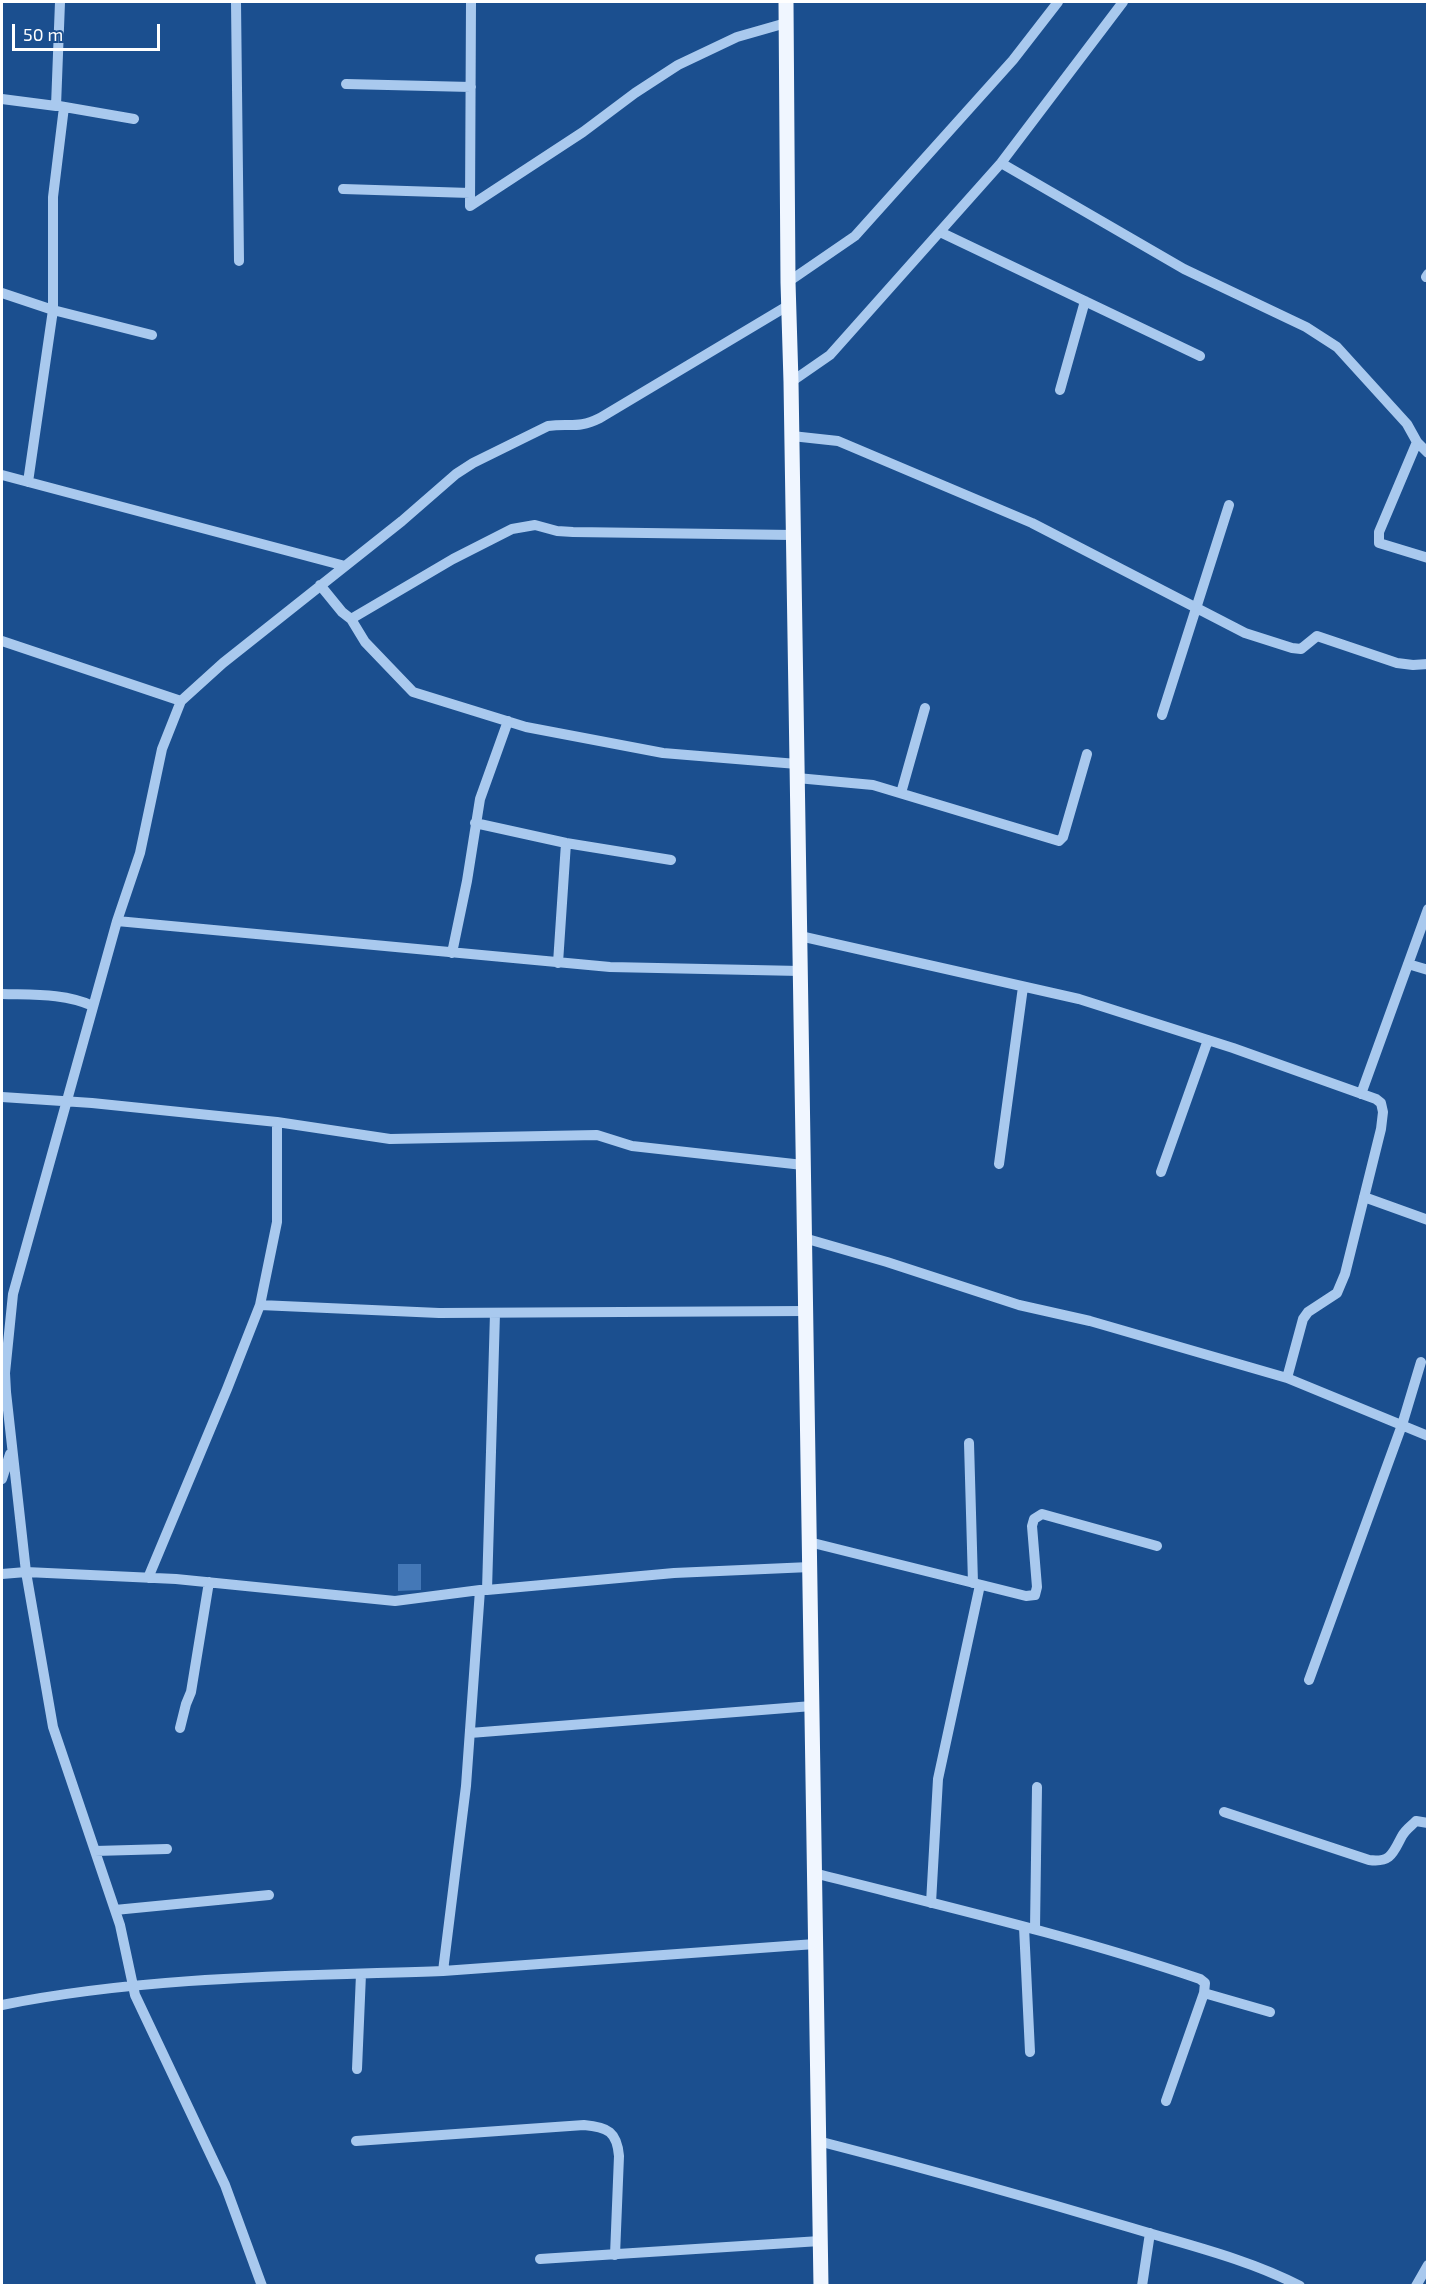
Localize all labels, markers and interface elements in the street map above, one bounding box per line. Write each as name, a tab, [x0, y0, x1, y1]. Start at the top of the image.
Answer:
scale bar	[15, 12, 164, 50]
text: 50 m	[23, 23, 63, 45]

